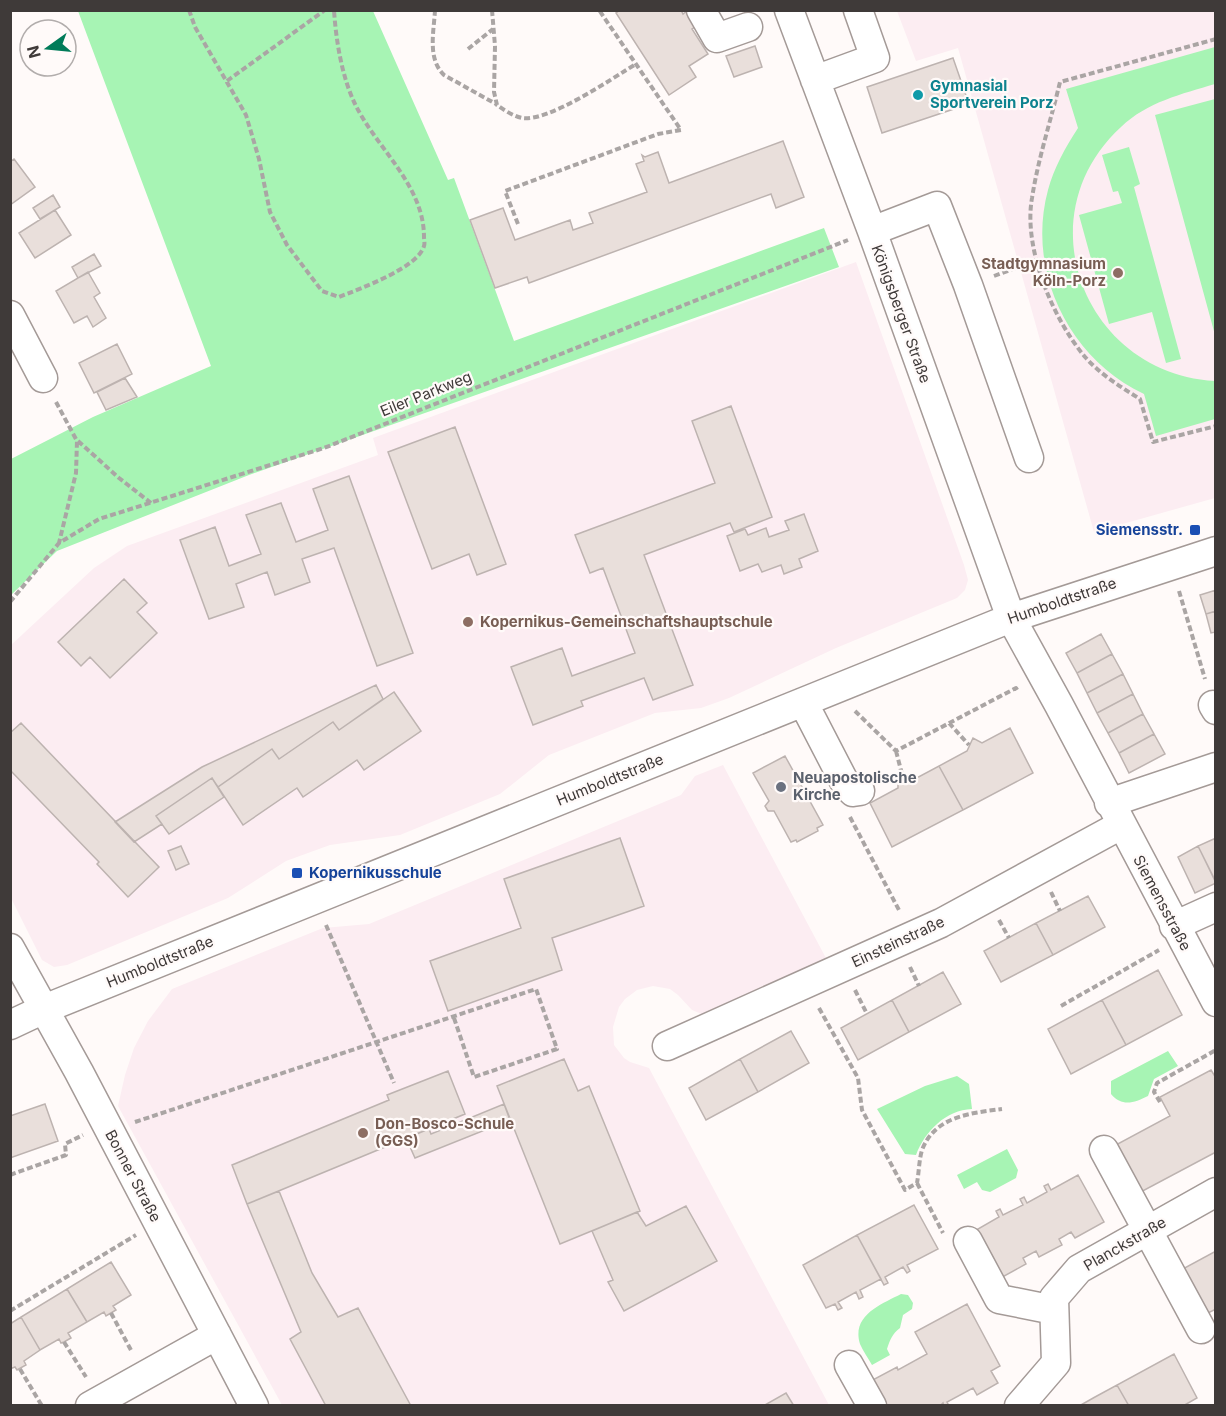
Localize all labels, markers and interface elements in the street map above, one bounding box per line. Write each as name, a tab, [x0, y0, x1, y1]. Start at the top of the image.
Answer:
north arrow	[18, 18, 78, 78]
text: N	[22, 43, 45, 60]
place label: Gymnasial Sportverein Porz	[930, 76, 1054, 112]
marker: Gymnasial Sportverein Porz	[911, 88, 925, 102]
street label: Königsberger Straße	[868, 242, 935, 386]
place label: Stadtgymnasium Köln-Porz	[981, 254, 1106, 290]
marker: Stadtgymnasium Köln-Porz	[1111, 266, 1125, 280]
street label: Eiler Parkweg	[377, 367, 474, 421]
place label: Siemensstr.	[1096, 520, 1183, 539]
marker: Siemensstr.	[1188, 523, 1202, 537]
street label: Humboldtstraße	[1005, 573, 1119, 628]
place label: Kopernikus-Gemeinschaftshauptschule	[480, 612, 773, 631]
marker: Kopernikus-Gemeinschaftshauptschule	[461, 615, 475, 629]
street label: Humboldtstraße	[553, 749, 666, 810]
place label: Neuapostolische Kirche	[793, 768, 917, 804]
marker: Neuapostolische Kirche	[774, 780, 788, 794]
street label: Siemensstraße	[1129, 852, 1196, 954]
place label: Kopernikusschule	[309, 863, 442, 882]
marker: Kopernikusschule	[290, 866, 304, 880]
street label: Einsteinstraße	[848, 912, 947, 971]
street label: Humboldtstraße	[103, 931, 216, 992]
place label: Don-Bosco-Schule (GGS)	[375, 1114, 514, 1150]
street label: Bonner Straße	[101, 1126, 166, 1225]
marker: Don-Bosco-Schule (GGS)	[356, 1126, 370, 1140]
street label: Planckstraße	[1080, 1212, 1169, 1275]

